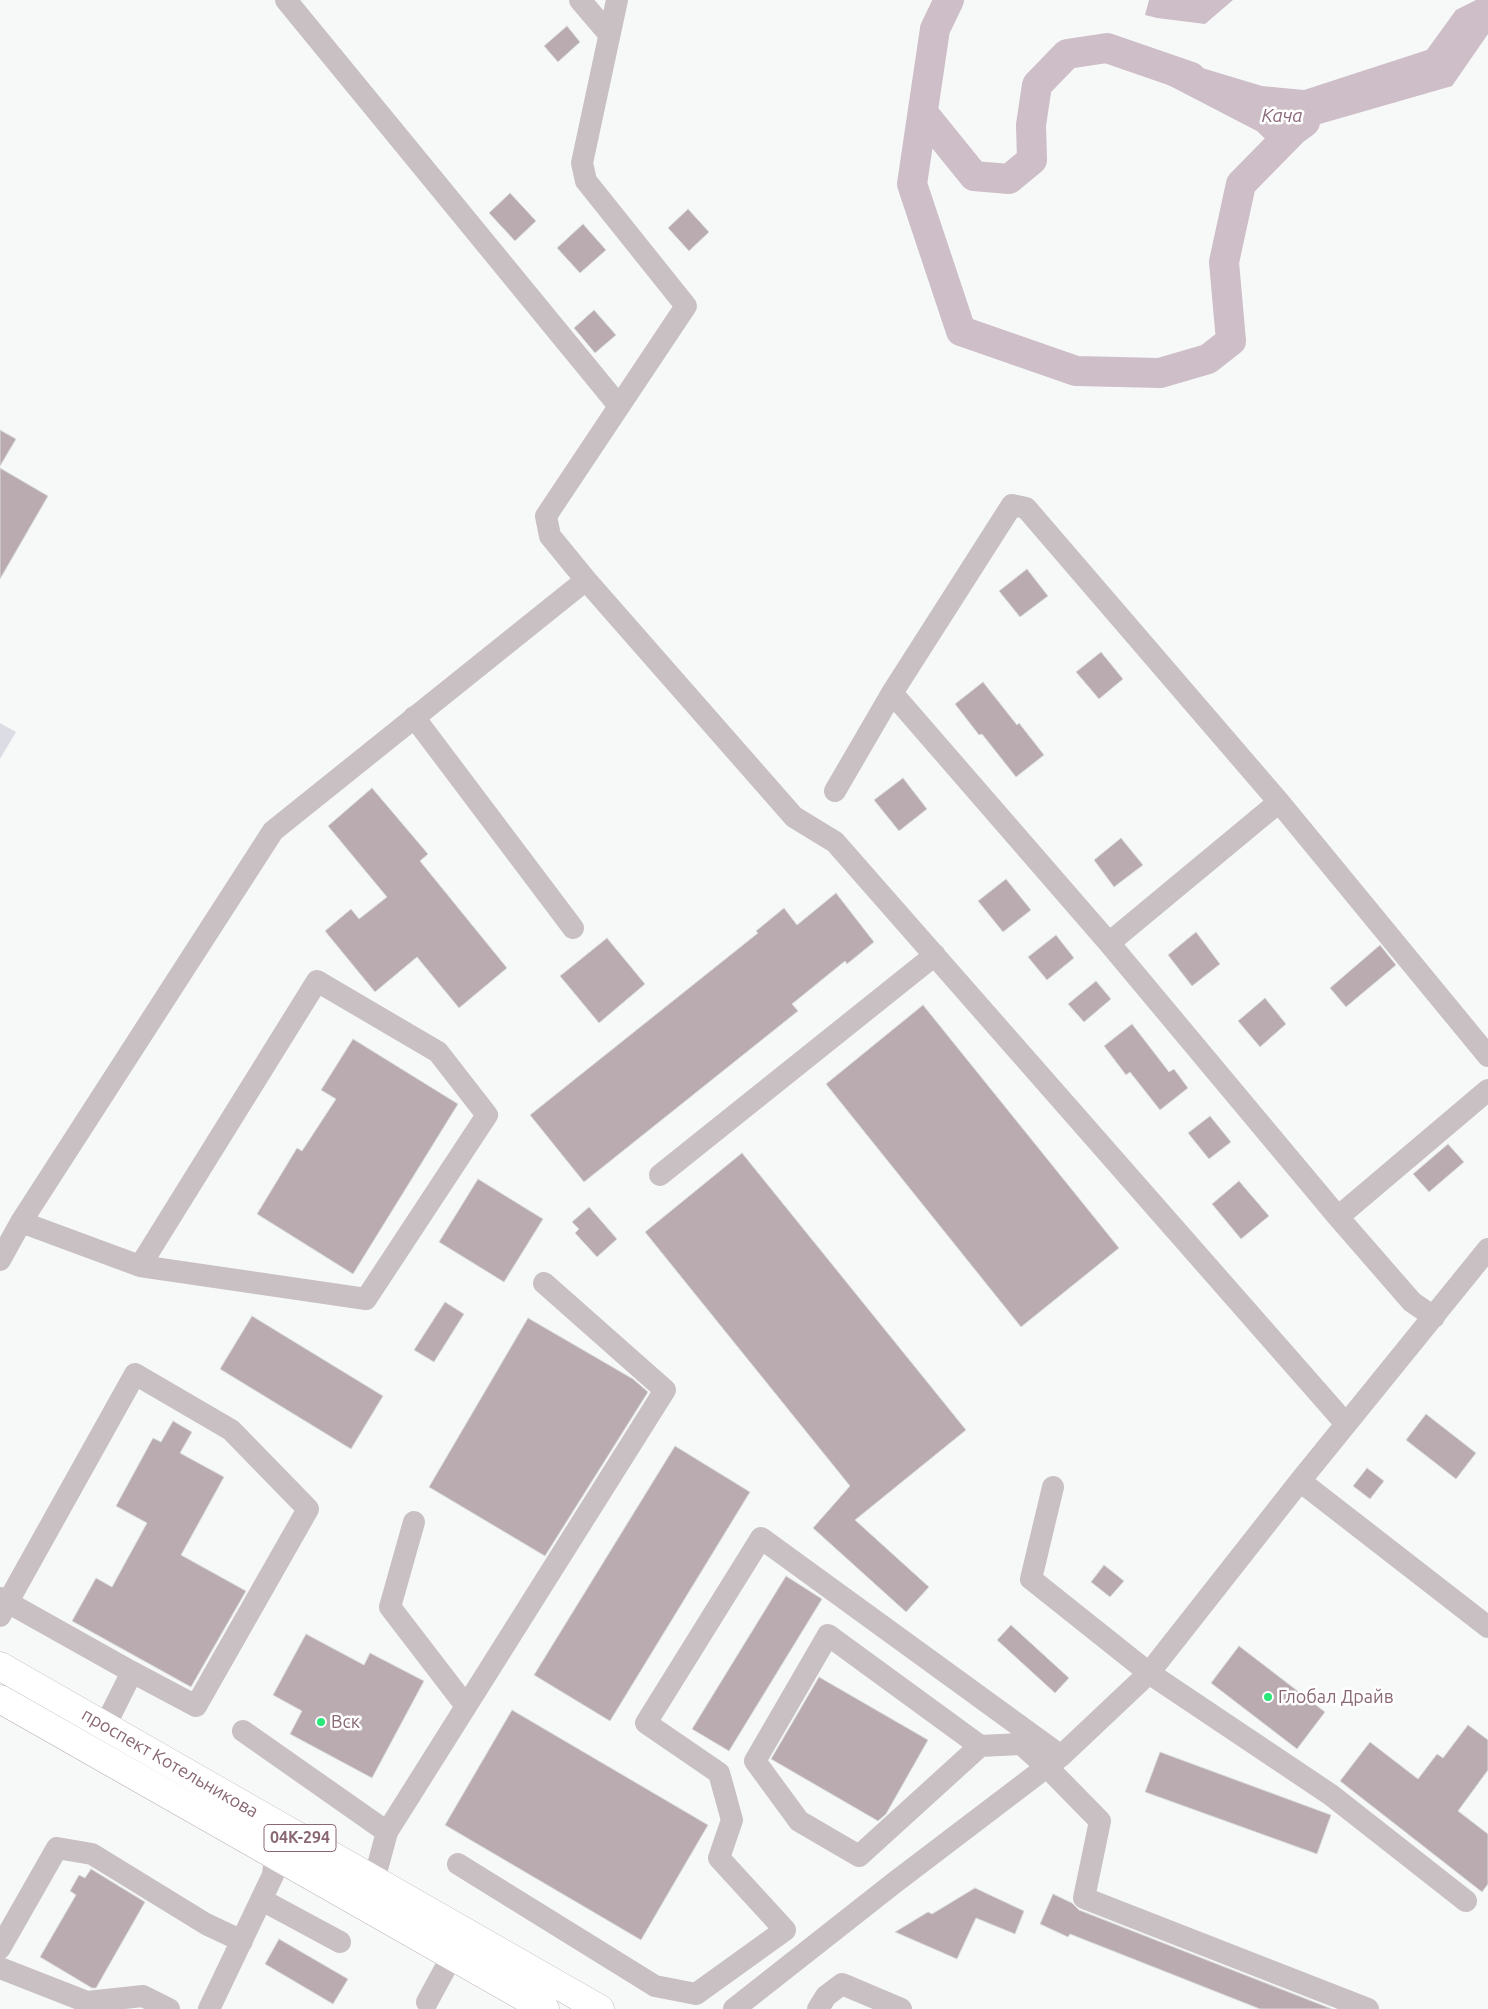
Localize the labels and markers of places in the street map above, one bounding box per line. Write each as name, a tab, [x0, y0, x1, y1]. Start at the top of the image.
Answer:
place label: Глобал Драйв	[1278, 1686, 1394, 1708]
marker: Глобал Драйв	[1262, 1691, 1274, 1703]
place label: Вск	[331, 1711, 360, 1733]
marker: Вск	[315, 1716, 327, 1728]

